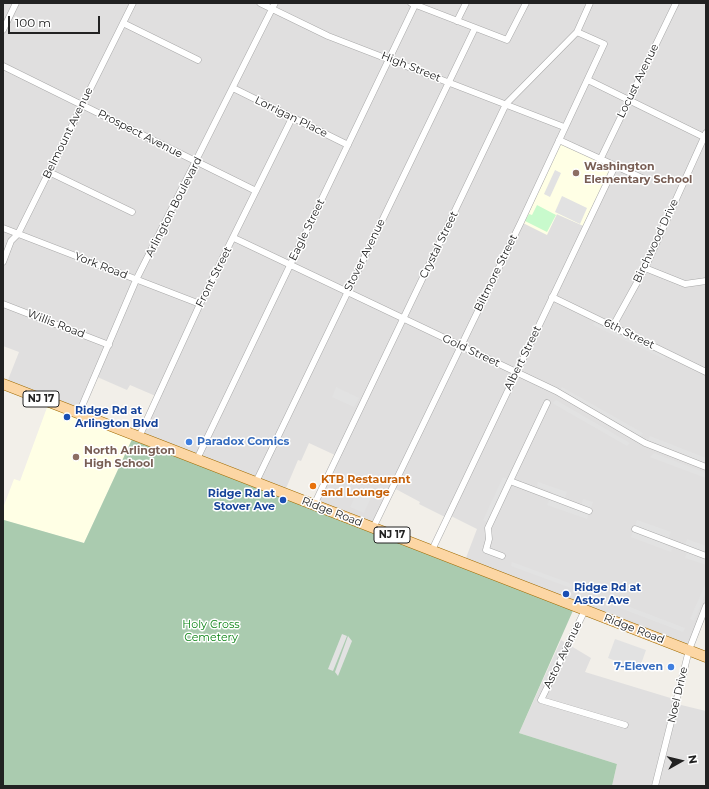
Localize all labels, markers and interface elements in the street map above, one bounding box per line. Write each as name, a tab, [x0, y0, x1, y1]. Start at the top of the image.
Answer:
scale bar	[10, 8, 102, 34]
text: 100 m	[15, 15, 51, 30]
street label: Locust Avenue	[614, 42, 662, 120]
street label: High Street	[379, 49, 443, 85]
street label: Belmount Avenue	[40, 85, 96, 181]
street label: Lorrigan Place	[252, 94, 330, 140]
street label: Prospect Avenue	[95, 107, 185, 161]
street label: Arlington Boulevard	[143, 155, 205, 259]
place label: Washington Elementary School	[584, 160, 692, 186]
marker: Washington Elementary School	[571, 168, 581, 178]
street label: Eagle Street	[286, 197, 328, 263]
street label: Birchwood Drive	[631, 197, 681, 285]
street label: Crystal Street	[417, 209, 461, 281]
street label: Stover Avenue	[342, 217, 388, 293]
street label: Biltmore Street	[472, 232, 520, 314]
street label: Front Street	[193, 245, 235, 309]
street label: York Road	[73, 250, 129, 282]
street label: Willis Road	[25, 307, 87, 341]
street label: 6th Street	[602, 316, 656, 352]
street label: Albert Street	[502, 324, 544, 392]
street label: Gold Street	[440, 332, 502, 370]
road number: NJ 17	[23, 391, 59, 407]
place label: Ridge Rd at Arlington Blvd	[75, 404, 158, 430]
marker: Ridge Rd at Arlington Blvd	[62, 412, 72, 422]
place label: Paradox Comics	[197, 435, 289, 449]
marker: Paradox Comics	[184, 437, 194, 447]
place label: North Arlington High School	[84, 444, 175, 470]
marker: North Arlington High School	[71, 452, 81, 462]
place label: KTB Restaurant and Lounge	[321, 473, 410, 499]
marker: KTB Restaurant and Lounge	[308, 481, 318, 491]
place label: Ridge Rd at Stover Ave	[208, 487, 275, 513]
street label: Ridge Road	[300, 494, 364, 530]
marker: Ridge Rd at Stover Ave	[278, 495, 288, 505]
road number: NJ 17	[374, 527, 410, 543]
place label: Ridge Rd at Astor Ave	[574, 581, 641, 607]
marker: Ridge Rd at Astor Ave	[561, 589, 571, 599]
street label: Ridge Road	[602, 611, 666, 647]
park label: Holy Cross Cemetery	[182, 618, 240, 644]
street label: Astor Avenue	[541, 619, 585, 691]
place label: 7-Eleven	[614, 660, 663, 674]
marker: 7-Eleven	[666, 662, 676, 672]
street label: Noel Drive	[665, 666, 691, 724]
north arrow	[661, 741, 701, 781]
text: N	[685, 754, 700, 765]

